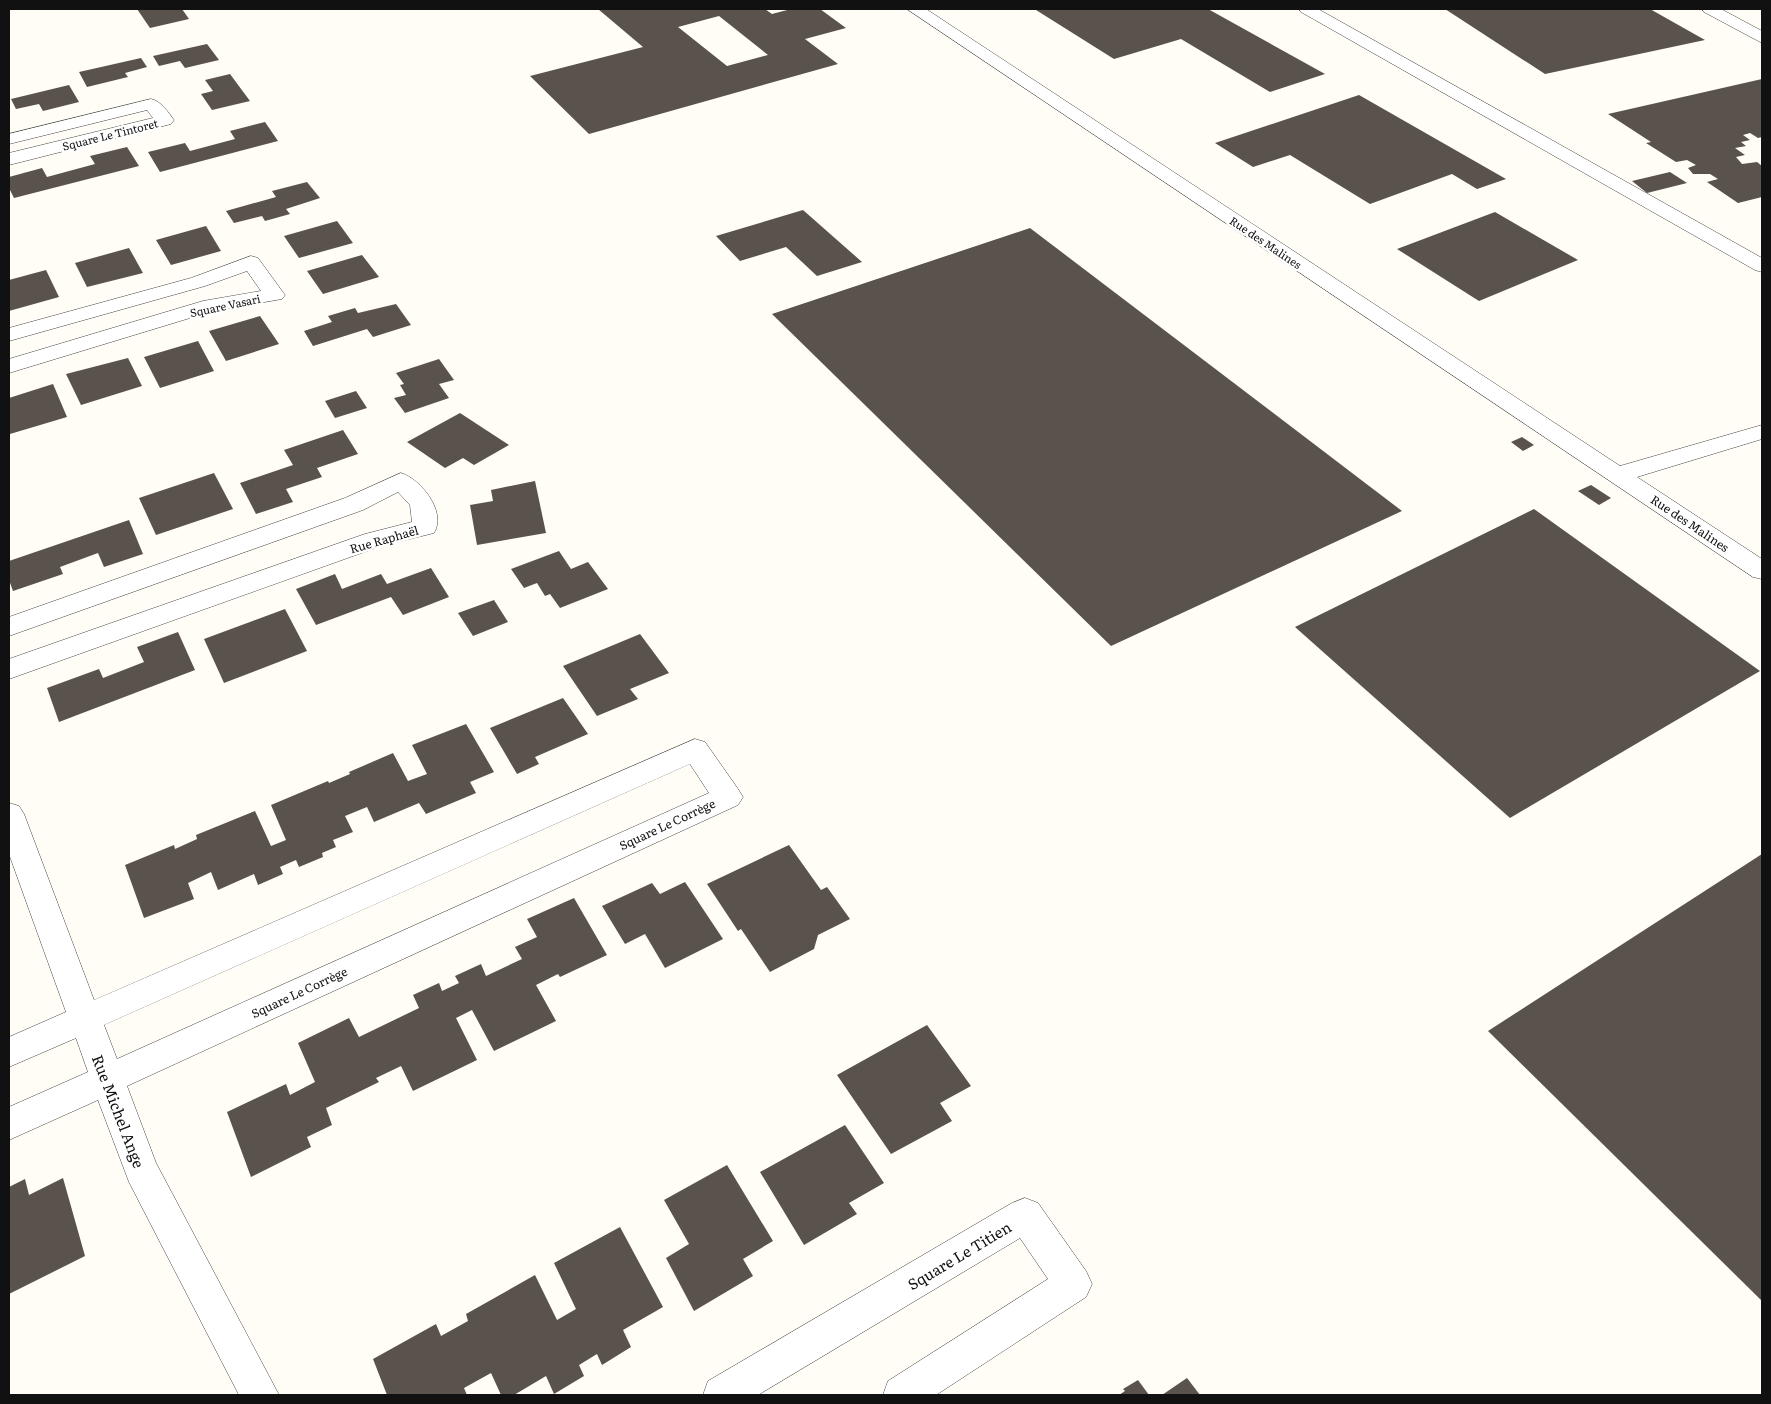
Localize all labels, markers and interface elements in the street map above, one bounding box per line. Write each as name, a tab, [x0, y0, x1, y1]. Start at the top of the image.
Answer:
street label: Square Le Tintoret	[60, 114, 160, 154]
street label: Rue des Malines	[1227, 212, 1305, 272]
street label: Square Vasari	[188, 290, 262, 320]
street label: Rue des Malines	[1647, 490, 1733, 556]
street label: Rue Raphaël	[347, 521, 421, 557]
street label: Square Le Corrège	[616, 794, 718, 854]
street label: Square Le Corrège	[248, 962, 350, 1022]
street label: Rue Michel Ange	[87, 1051, 151, 1171]
street label: Square Le Titien	[903, 1215, 1015, 1295]

